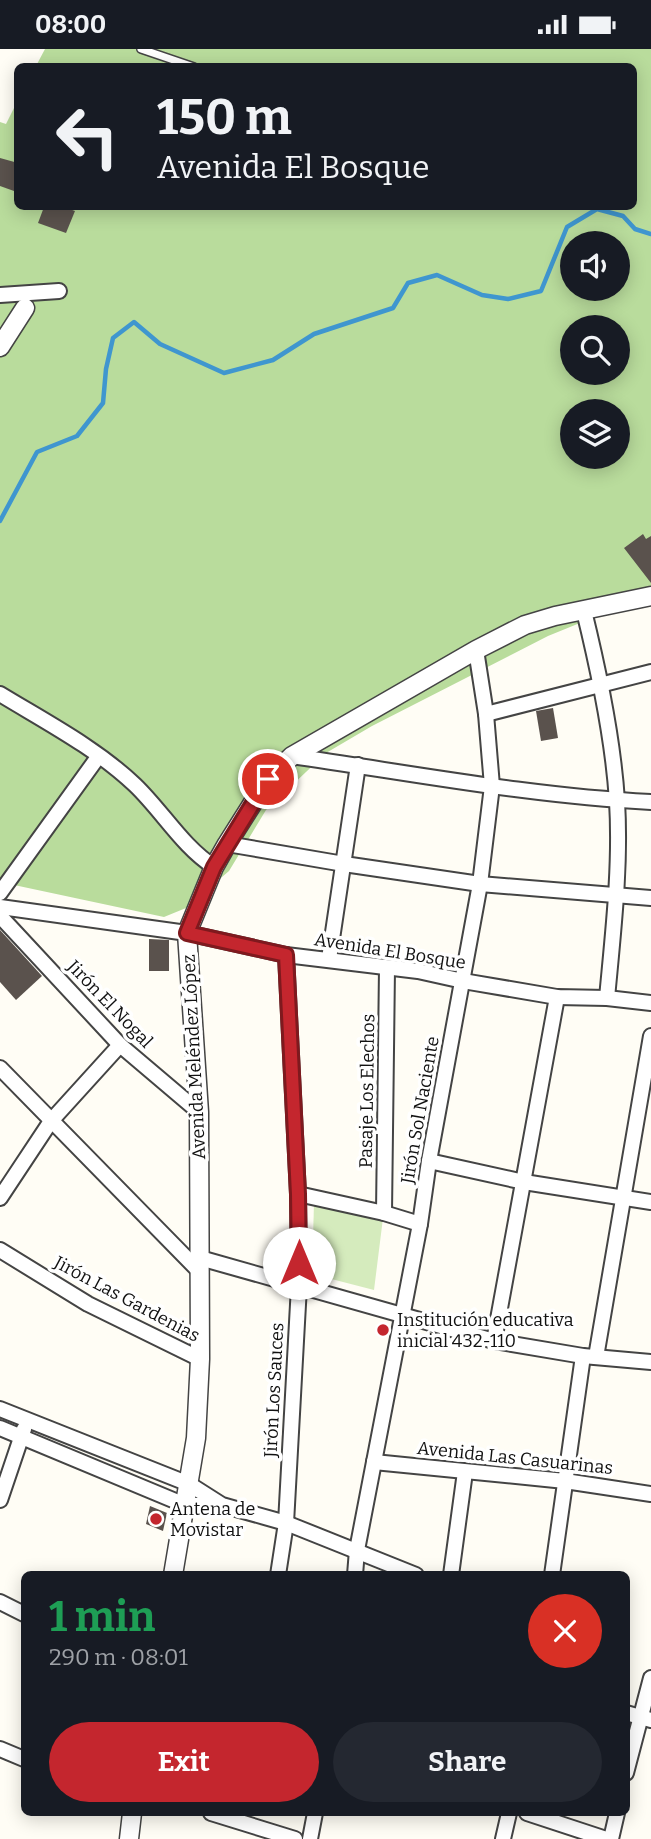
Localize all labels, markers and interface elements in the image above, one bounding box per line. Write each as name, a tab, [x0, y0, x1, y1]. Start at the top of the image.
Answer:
text: 08:00	[35, 9, 106, 40]
text: 150 m	[157, 88, 292, 147]
icon: left	[42, 91, 133, 182]
text: Avenida El Bosque	[157, 148, 429, 186]
map controls	[560, 231, 630, 469]
button: sound	[560, 231, 630, 301]
button: search	[560, 315, 630, 385]
button: layers	[560, 399, 630, 469]
pin	[238, 749, 298, 809]
icon: arrive	[249, 760, 287, 798]
street label: Avenida El Bosque	[313, 928, 467, 974]
street label: Avenida Meléndez López	[178, 954, 210, 1160]
street label: Jirón El Nogal	[62, 955, 157, 1052]
street label: Pasaje Los Elechos	[355, 1014, 379, 1168]
street label: Jirón Sol Naciente	[396, 1035, 444, 1186]
position arrow	[262, 1226, 336, 1300]
street label: Jirón Las Gardenias	[49, 1251, 204, 1347]
place label: Institución educativa inicial 432-110	[397, 1309, 574, 1352]
street label: Jirón Los Sauces	[259, 1322, 289, 1459]
marker: Institución educativa inicial 432-110	[375, 1322, 391, 1338]
street label: Avenida Las Casuarinas	[416, 1437, 614, 1479]
place label: Antena de Movistar	[170, 1498, 255, 1541]
marker: Antena de Movistar	[148, 1511, 164, 1527]
text: 1 min	[49, 1592, 155, 1642]
button: close	[528, 1594, 602, 1668]
text: 290 m · 08:01	[49, 1643, 188, 1671]
button: Exit	[49, 1722, 319, 1802]
button: Share	[333, 1722, 602, 1802]

